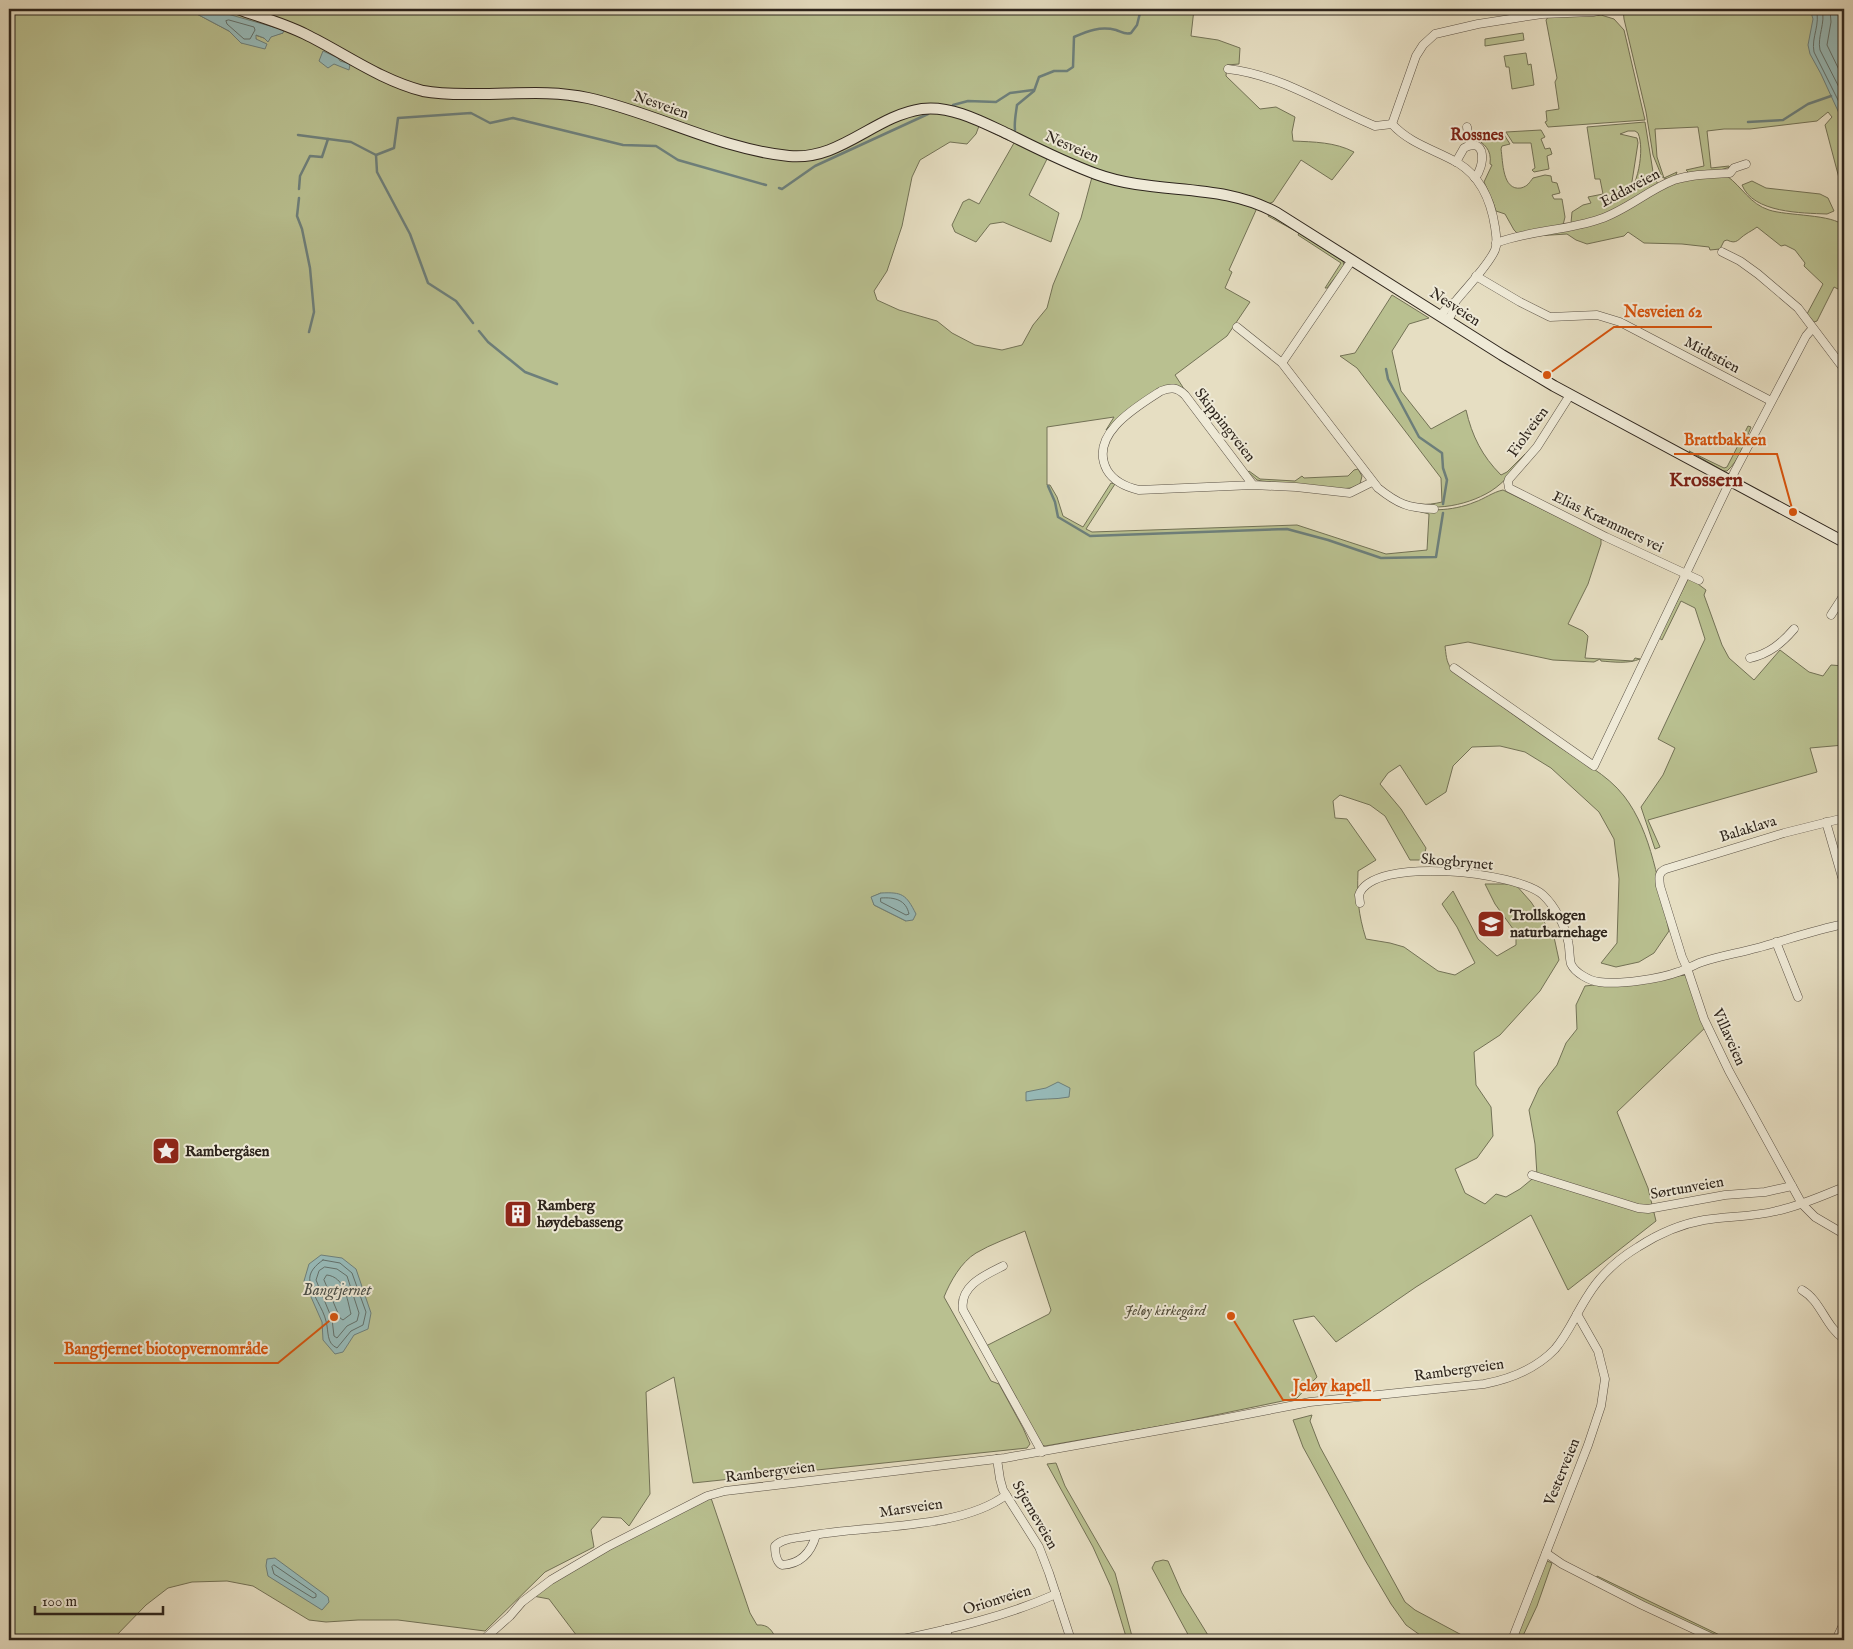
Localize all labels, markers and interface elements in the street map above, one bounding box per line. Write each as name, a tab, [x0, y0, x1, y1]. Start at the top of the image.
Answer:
street label: Nesveien	[631, 87, 691, 123]
district label: Rossnes	[1450, 126, 1504, 146]
street label: Nesveien	[1042, 127, 1102, 167]
street label: Eddaveien	[1597, 164, 1663, 212]
street label: Nesveien	[1426, 283, 1484, 331]
callout: Nesveien 62	[1614, 296, 1712, 327]
text: Nesveien 62	[1623, 303, 1703, 323]
street label: Midtstien	[1681, 332, 1743, 378]
street label: Skippingveien	[1190, 384, 1260, 466]
street label: Fiolveien	[1503, 403, 1553, 461]
callout: Brattbakken	[1674, 423, 1777, 454]
text: Brattbakken	[1684, 431, 1767, 451]
district label: Krossern	[1669, 468, 1743, 493]
street label: Elias Kræmmers vei	[1549, 487, 1667, 557]
street label: Balaklava	[1717, 811, 1779, 847]
street label: Skogbrynet	[1420, 849, 1494, 875]
place label: Trollskogen naturbarnehage	[1509, 906, 1607, 942]
school or university icon: Trollskogen naturbarnehage	[1476, 909, 1506, 939]
street label: Villaveien	[1708, 1005, 1750, 1069]
place icon: Rambergåsen	[151, 1136, 181, 1166]
place label: Rambergåsen	[185, 1142, 270, 1161]
street label: Sørtunveien	[1649, 1172, 1725, 1204]
place label: Ramberg høydebasseng	[536, 1196, 624, 1232]
building icon: Ramberg høydebasseng	[503, 1199, 533, 1229]
water label: Bangtjernet	[303, 1281, 372, 1301]
park label: Jeløy kirkegård	[1124, 1301, 1207, 1321]
callout: Bangtjernet biotopvernområde	[54, 1332, 278, 1363]
text: Bangtjernet biotopvernområde	[64, 1340, 269, 1360]
street label: Rambergveien	[1413, 1354, 1505, 1386]
callout: Jeløy kapell	[1283, 1369, 1381, 1400]
text: Jeløy kapell	[1291, 1377, 1372, 1397]
street label: Vesterveien	[1540, 1436, 1584, 1509]
street label: Rambergveien	[724, 1457, 816, 1487]
street label: Stjerneveien	[1008, 1477, 1062, 1553]
street label: Marsveien	[878, 1494, 944, 1522]
street label: Orionveien	[961, 1581, 1033, 1619]
scale bar	[35, 1584, 162, 1616]
text: 100 m	[42, 1592, 78, 1611]

